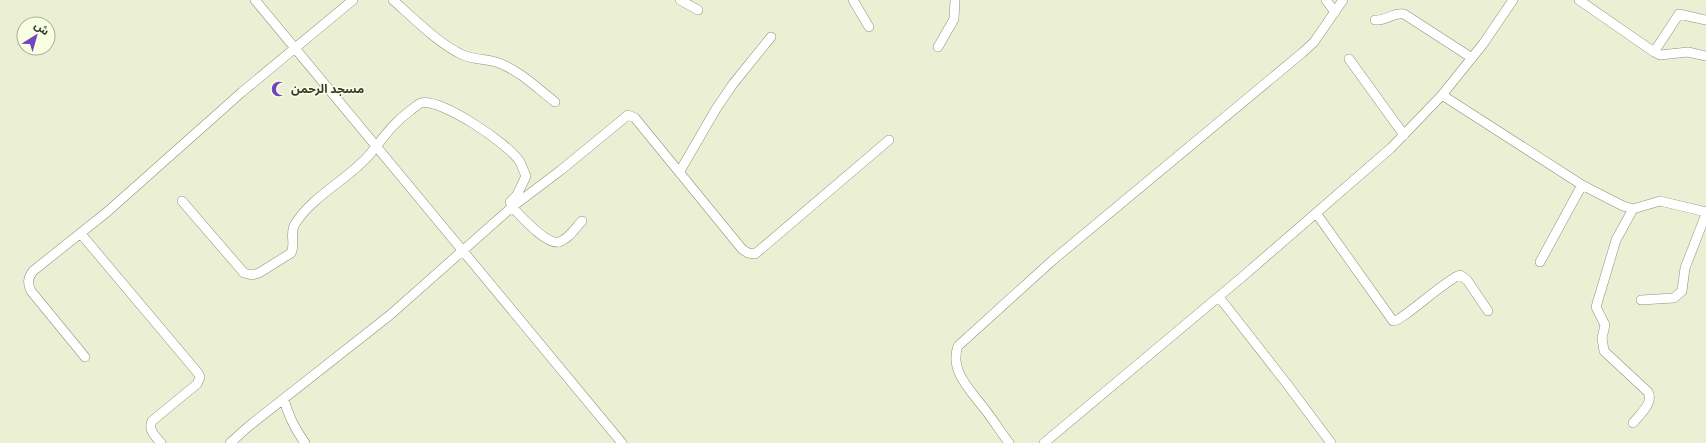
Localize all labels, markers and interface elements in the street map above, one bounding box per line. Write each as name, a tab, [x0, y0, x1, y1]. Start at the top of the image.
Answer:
north arrow	[16, 16, 56, 56]
text: ش	[32, 18, 52, 38]
mosque icon: مسجد الرحمن	[270, 80, 288, 98]
place label: مسجد الرحمن	[291, 81, 364, 97]

